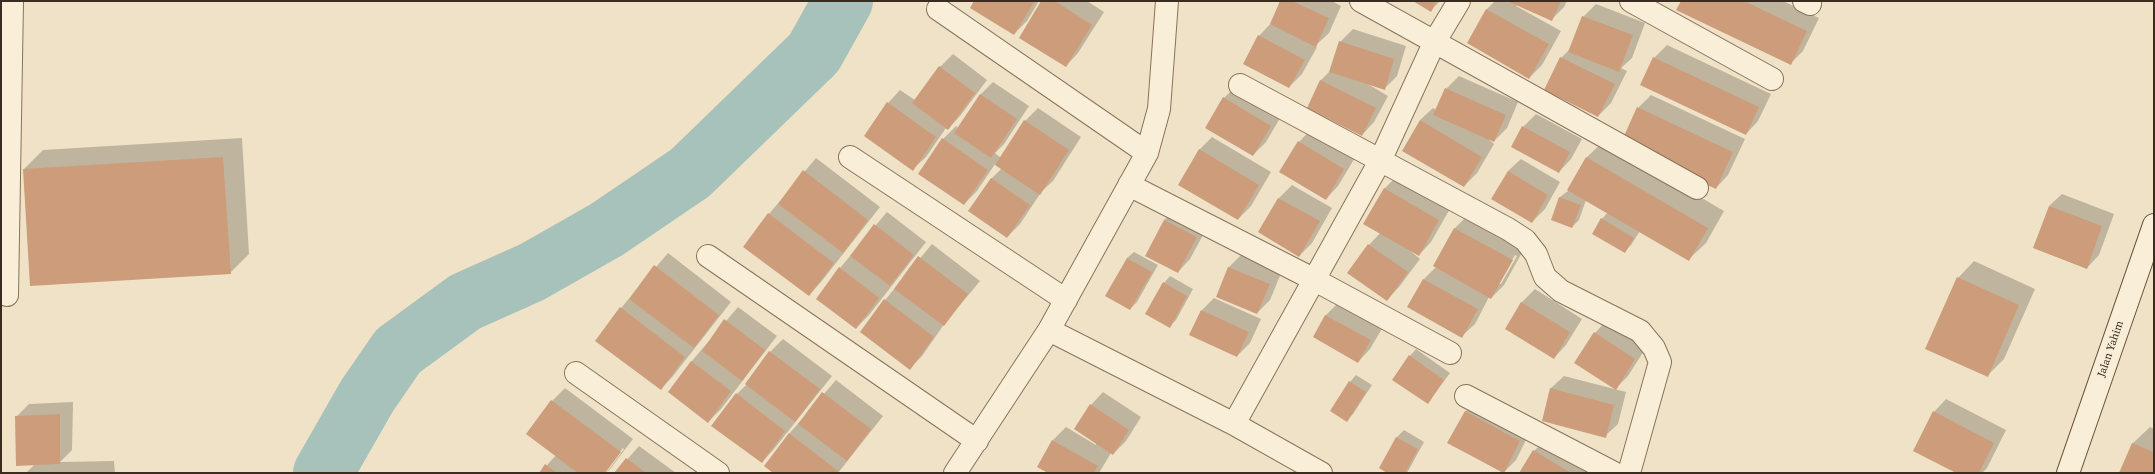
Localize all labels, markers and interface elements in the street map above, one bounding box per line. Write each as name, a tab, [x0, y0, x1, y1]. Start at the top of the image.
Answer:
street label: Jalan Yahim	[2095, 319, 2127, 379]

